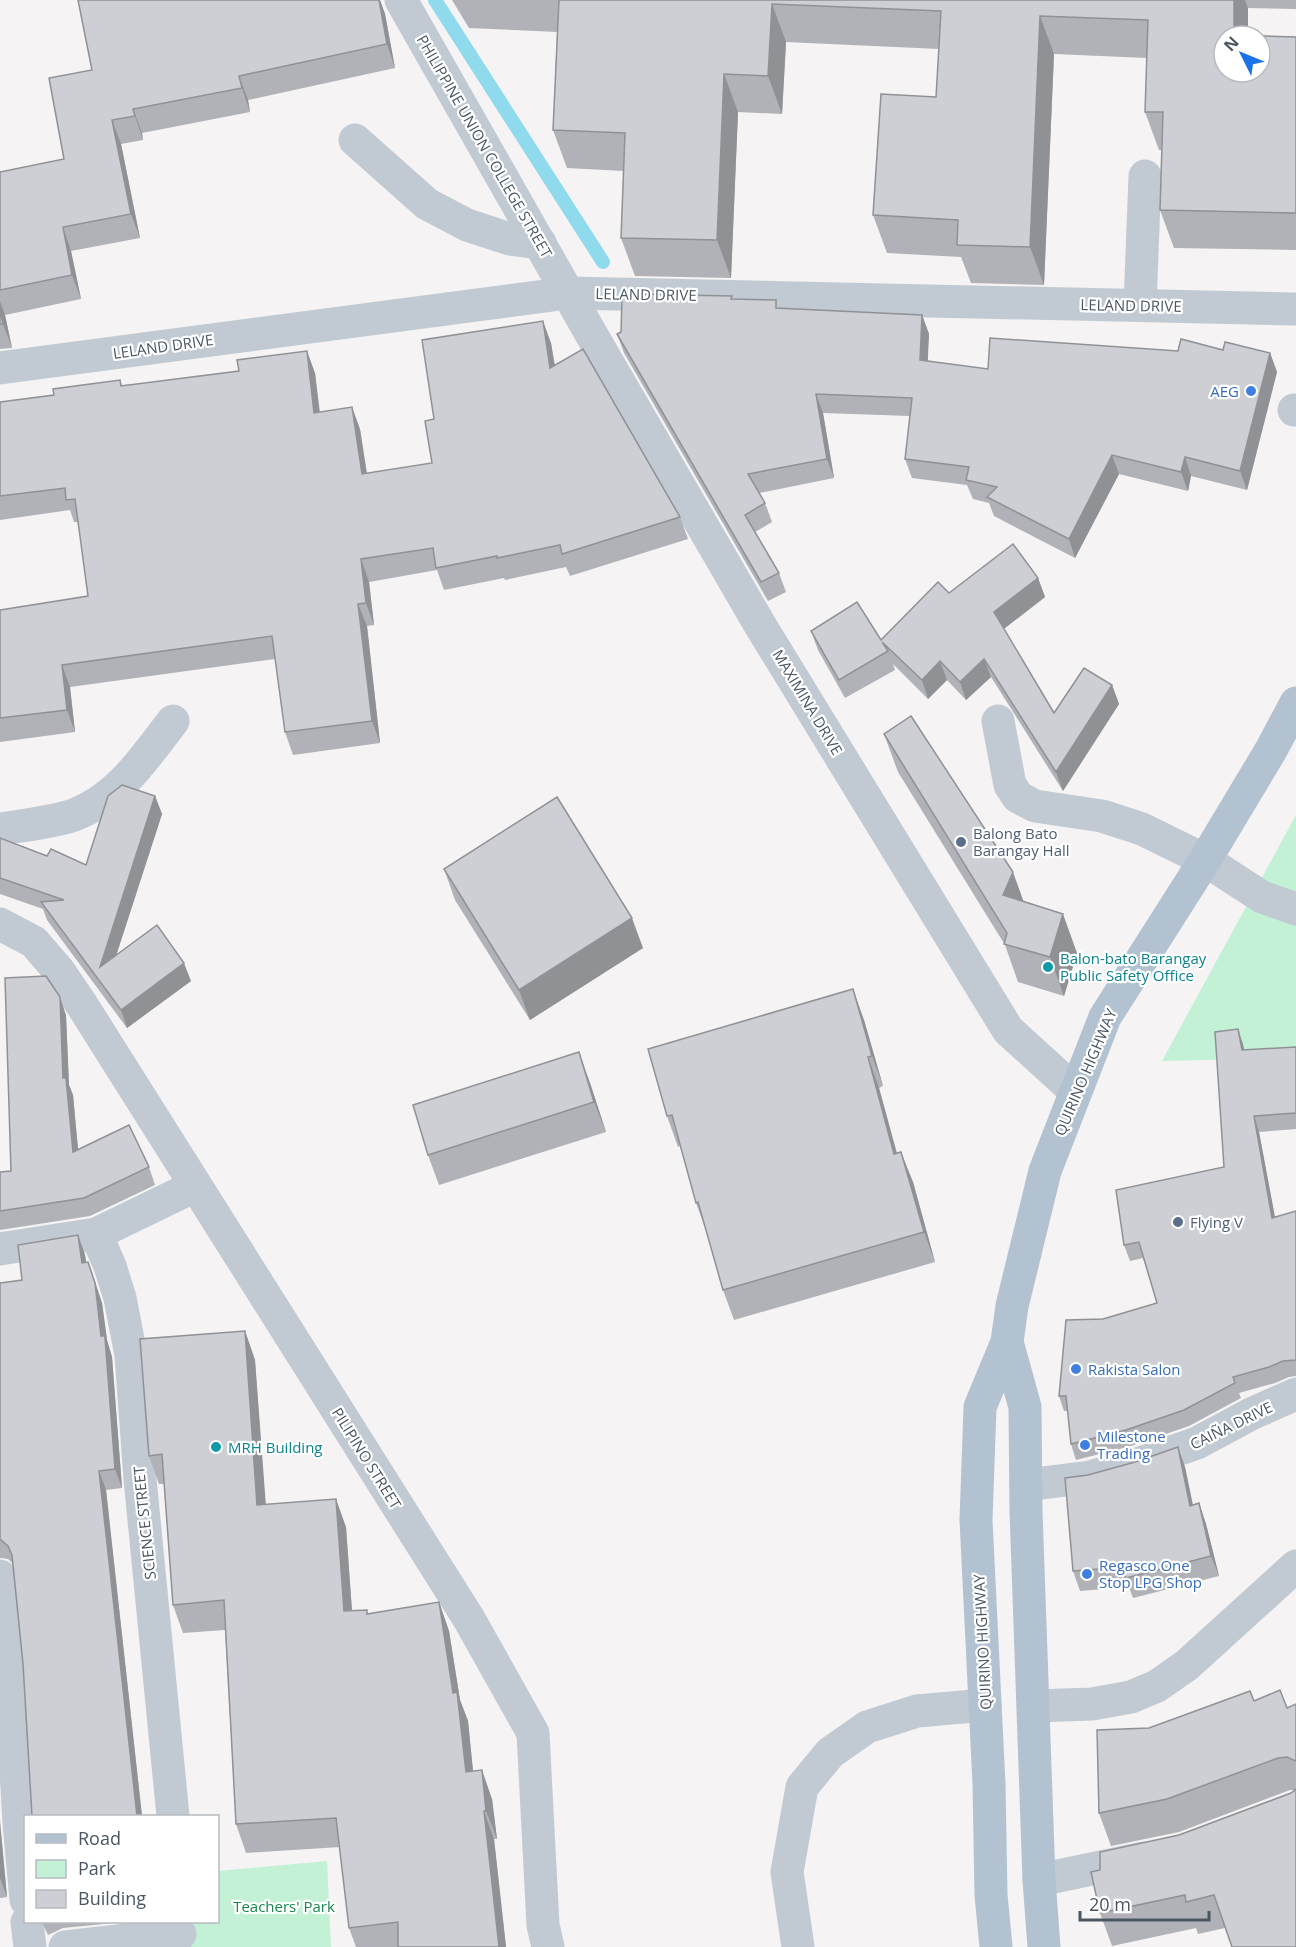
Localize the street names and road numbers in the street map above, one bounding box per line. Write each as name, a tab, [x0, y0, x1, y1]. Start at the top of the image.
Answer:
street label: PHILIPPINE UNION COLLEGE STREET	[413, 31, 558, 262]
street label: LELAND DRIVE	[595, 283, 697, 305]
street label: LELAND DRIVE	[1080, 294, 1182, 316]
street label: LELAND DRIVE	[112, 329, 214, 363]
street label: MAXIMINA DRIVE	[769, 646, 847, 758]
street label: QUIRINO HIGHWAY	[1049, 1005, 1121, 1139]
street label: CAIÑA DRIVE	[1186, 1396, 1276, 1454]
street label: PILIPINO STREET	[328, 1404, 407, 1513]
street label: SCIENCE STREET	[128, 1465, 160, 1581]
street label: QUIRINO HIGHWAY	[968, 1573, 996, 1710]

